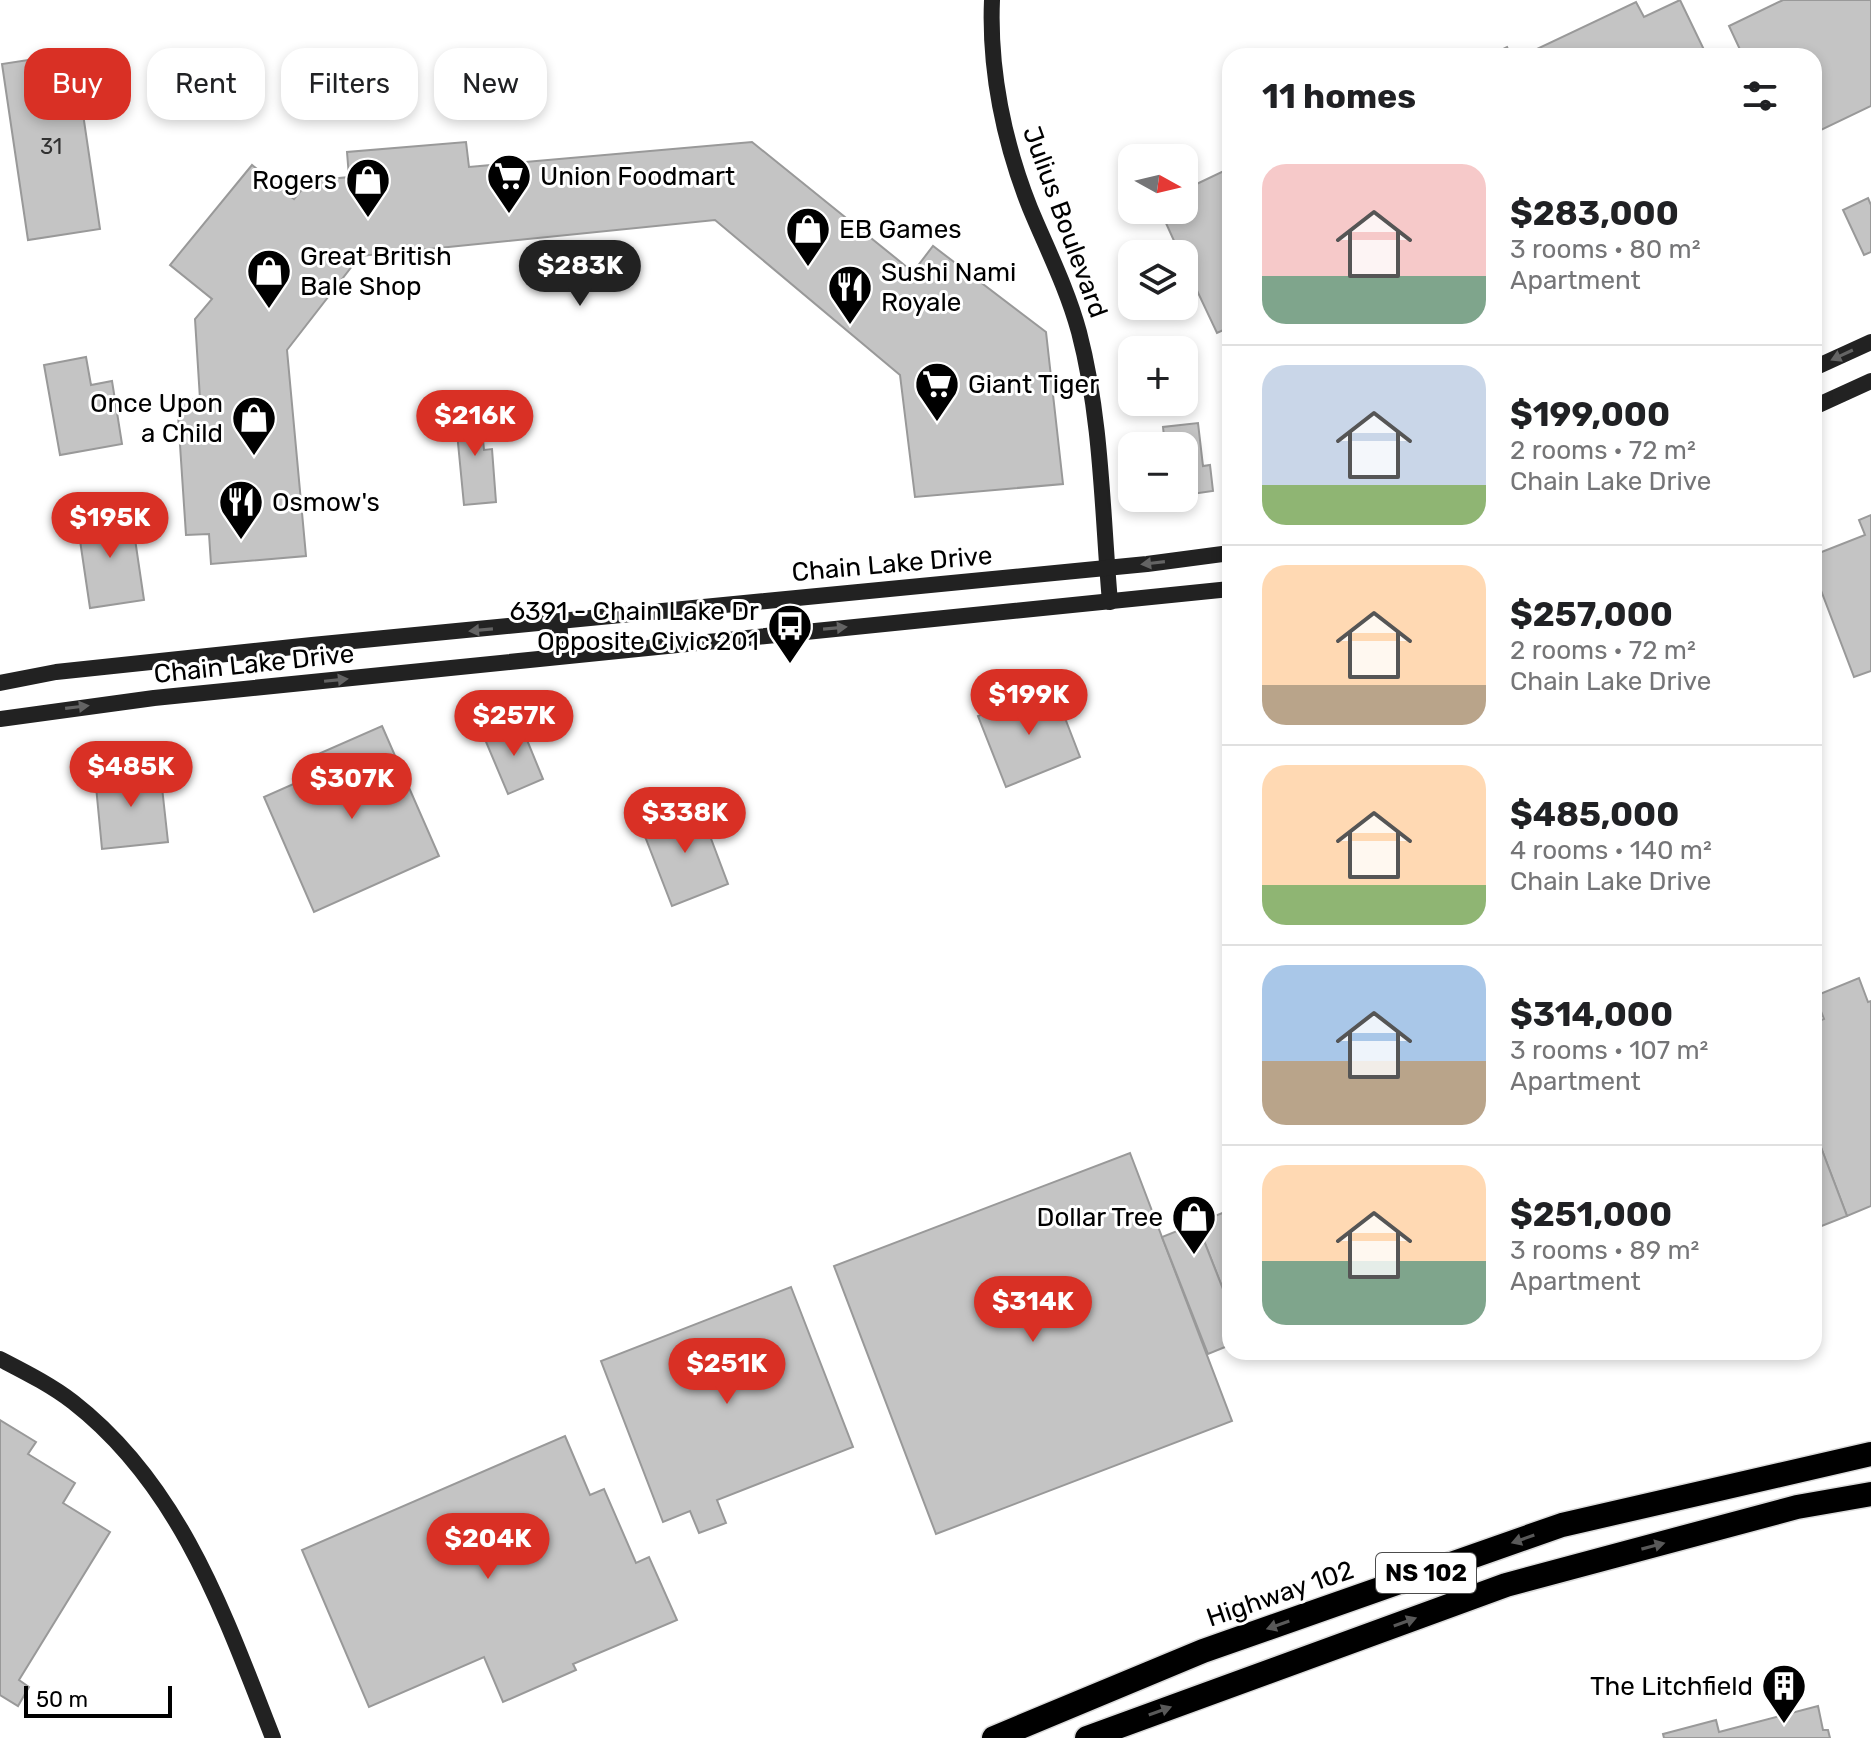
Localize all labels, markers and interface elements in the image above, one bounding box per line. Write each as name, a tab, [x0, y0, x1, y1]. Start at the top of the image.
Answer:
chip: Buy	[24, 48, 131, 120]
chip: Rent	[147, 48, 265, 120]
chip: Filters	[281, 48, 418, 120]
chip: New	[434, 48, 547, 120]
icon: filters	[1738, 74, 1782, 118]
text: 11 homes	[1262, 76, 1416, 117]
street label: Julius Boulevard	[1016, 122, 1114, 322]
house number: 31	[40, 133, 62, 160]
north arrow	[1118, 144, 1198, 224]
map controls	[1118, 144, 1198, 512]
supermarket icon: Union Foodmart	[485, 152, 533, 215]
shop icon: Rogers	[344, 156, 392, 219]
place label: Union Foodmart	[540, 161, 735, 192]
place label: Rogers	[252, 165, 337, 196]
text: $283,000	[1510, 193, 1679, 234]
icon: home	[1326, 196, 1422, 292]
shop icon: EB Games	[784, 205, 832, 268]
place label: EB Games	[839, 214, 962, 245]
text: 3 rooms · 80 m²	[1510, 234, 1701, 265]
pin: $283K	[524, 240, 636, 308]
button: layers	[1118, 240, 1198, 320]
place label: Great British Bale Shop	[300, 241, 452, 302]
shop icon: Great British Bale Shop	[245, 247, 293, 310]
text: $283K	[537, 250, 623, 281]
place label: Sushi Nami Royale	[881, 257, 1016, 318]
restaurant icon: Sushi Nami Royale	[826, 263, 874, 326]
text: Apartment	[1510, 265, 1641, 296]
button: +	[1118, 336, 1198, 416]
one-way arrow	[1831, 348, 1854, 362]
supermarket icon: Giant Tiger	[913, 360, 961, 423]
place label: Giant Tiger	[968, 369, 1099, 400]
place label: Once Upon a Child	[90, 388, 223, 449]
pin: $216K	[419, 390, 531, 458]
shop icon: Once Upon a Child	[230, 394, 278, 457]
text: $199,000	[1510, 394, 1670, 435]
icon: home	[1326, 397, 1422, 493]
text: $216K	[434, 400, 516, 431]
button: −	[1118, 432, 1198, 512]
text: 2 rooms · 72 m²	[1510, 435, 1696, 466]
text: Chain Lake Drive	[1510, 466, 1711, 497]
restaurant icon: Osmow's	[217, 478, 265, 541]
place label: Osmow's	[272, 487, 380, 518]
pin: $195K	[54, 492, 166, 560]
text: $195K	[70, 502, 151, 533]
street label: Chain Lake Drive	[790, 540, 994, 588]
one-way arrow	[1140, 557, 1165, 570]
text: $257,000	[1510, 594, 1673, 635]
place label: 6391 - Chain Lake Dr Opposite Civic 201	[509, 596, 759, 657]
icon: home	[1326, 597, 1422, 693]
bus stop icon: 6391 - Chain Lake Dr Opposite Civic 201	[766, 602, 814, 665]
one-way arrow	[822, 622, 847, 635]
one-way arrow	[468, 623, 493, 636]
text: 2 rooms · 72 m²	[1510, 635, 1696, 666]
street label: Chain Lake Drive	[152, 638, 356, 690]
text: Chain Lake Drive	[1510, 666, 1711, 697]
pin: $199K	[973, 669, 1085, 737]
one-way arrow	[324, 674, 349, 687]
text: $199K	[989, 679, 1069, 710]
pin: $257K	[458, 690, 570, 758]
one-way arrow	[65, 700, 90, 713]
text: $257K	[472, 700, 556, 731]
pin: $485K	[75, 741, 187, 809]
text: $485K	[88, 751, 174, 782]
pin: $307K	[296, 753, 408, 821]
text: $307K	[310, 763, 394, 794]
pin: $338K	[629, 787, 741, 855]
text: $485,000	[1510, 794, 1679, 835]
text: $338K	[642, 797, 728, 828]
icon: home	[1326, 797, 1422, 893]
text: 4 rooms · 140 m²	[1510, 835, 1712, 866]
text: Chain Lake Drive	[1510, 866, 1711, 897]
text: $314,000	[1510, 994, 1673, 1035]
icon: home	[1326, 997, 1422, 1093]
text: 3 rooms · 107 m²	[1510, 1035, 1709, 1066]
text: Apartment	[1510, 1066, 1641, 1097]
shop icon: Dollar Tree	[1170, 1193, 1218, 1256]
text: $251,000	[1510, 1194, 1672, 1235]
icon: home	[1326, 1197, 1422, 1293]
place label: Dollar Tree	[1036, 1202, 1163, 1233]
text: 3 rooms · 89 m²	[1510, 1235, 1699, 1266]
text: Apartment	[1510, 1266, 1641, 1297]
pin: $314K	[977, 1276, 1089, 1344]
text: $314K	[992, 1286, 1074, 1317]
pin: $251K	[671, 1338, 783, 1406]
text: $251K	[686, 1348, 768, 1379]
pin: $204K	[432, 1513, 544, 1581]
text: $204K	[445, 1523, 531, 1554]
one-way arrow	[1511, 1533, 1535, 1546]
one-way arrow	[1640, 1539, 1665, 1551]
road number: NS 102	[1376, 1553, 1476, 1593]
street label: Highway 102	[1202, 1554, 1358, 1634]
one-way arrow	[1393, 1615, 1417, 1628]
one-way arrow	[1266, 1619, 1290, 1631]
building icon: The Litchfield	[1760, 1662, 1808, 1725]
place label: The Litchfield	[1590, 1671, 1753, 1702]
scale bar	[24, 1682, 172, 1718]
text: 50 m	[36, 1686, 88, 1713]
one-way arrow	[1149, 1704, 1173, 1717]

